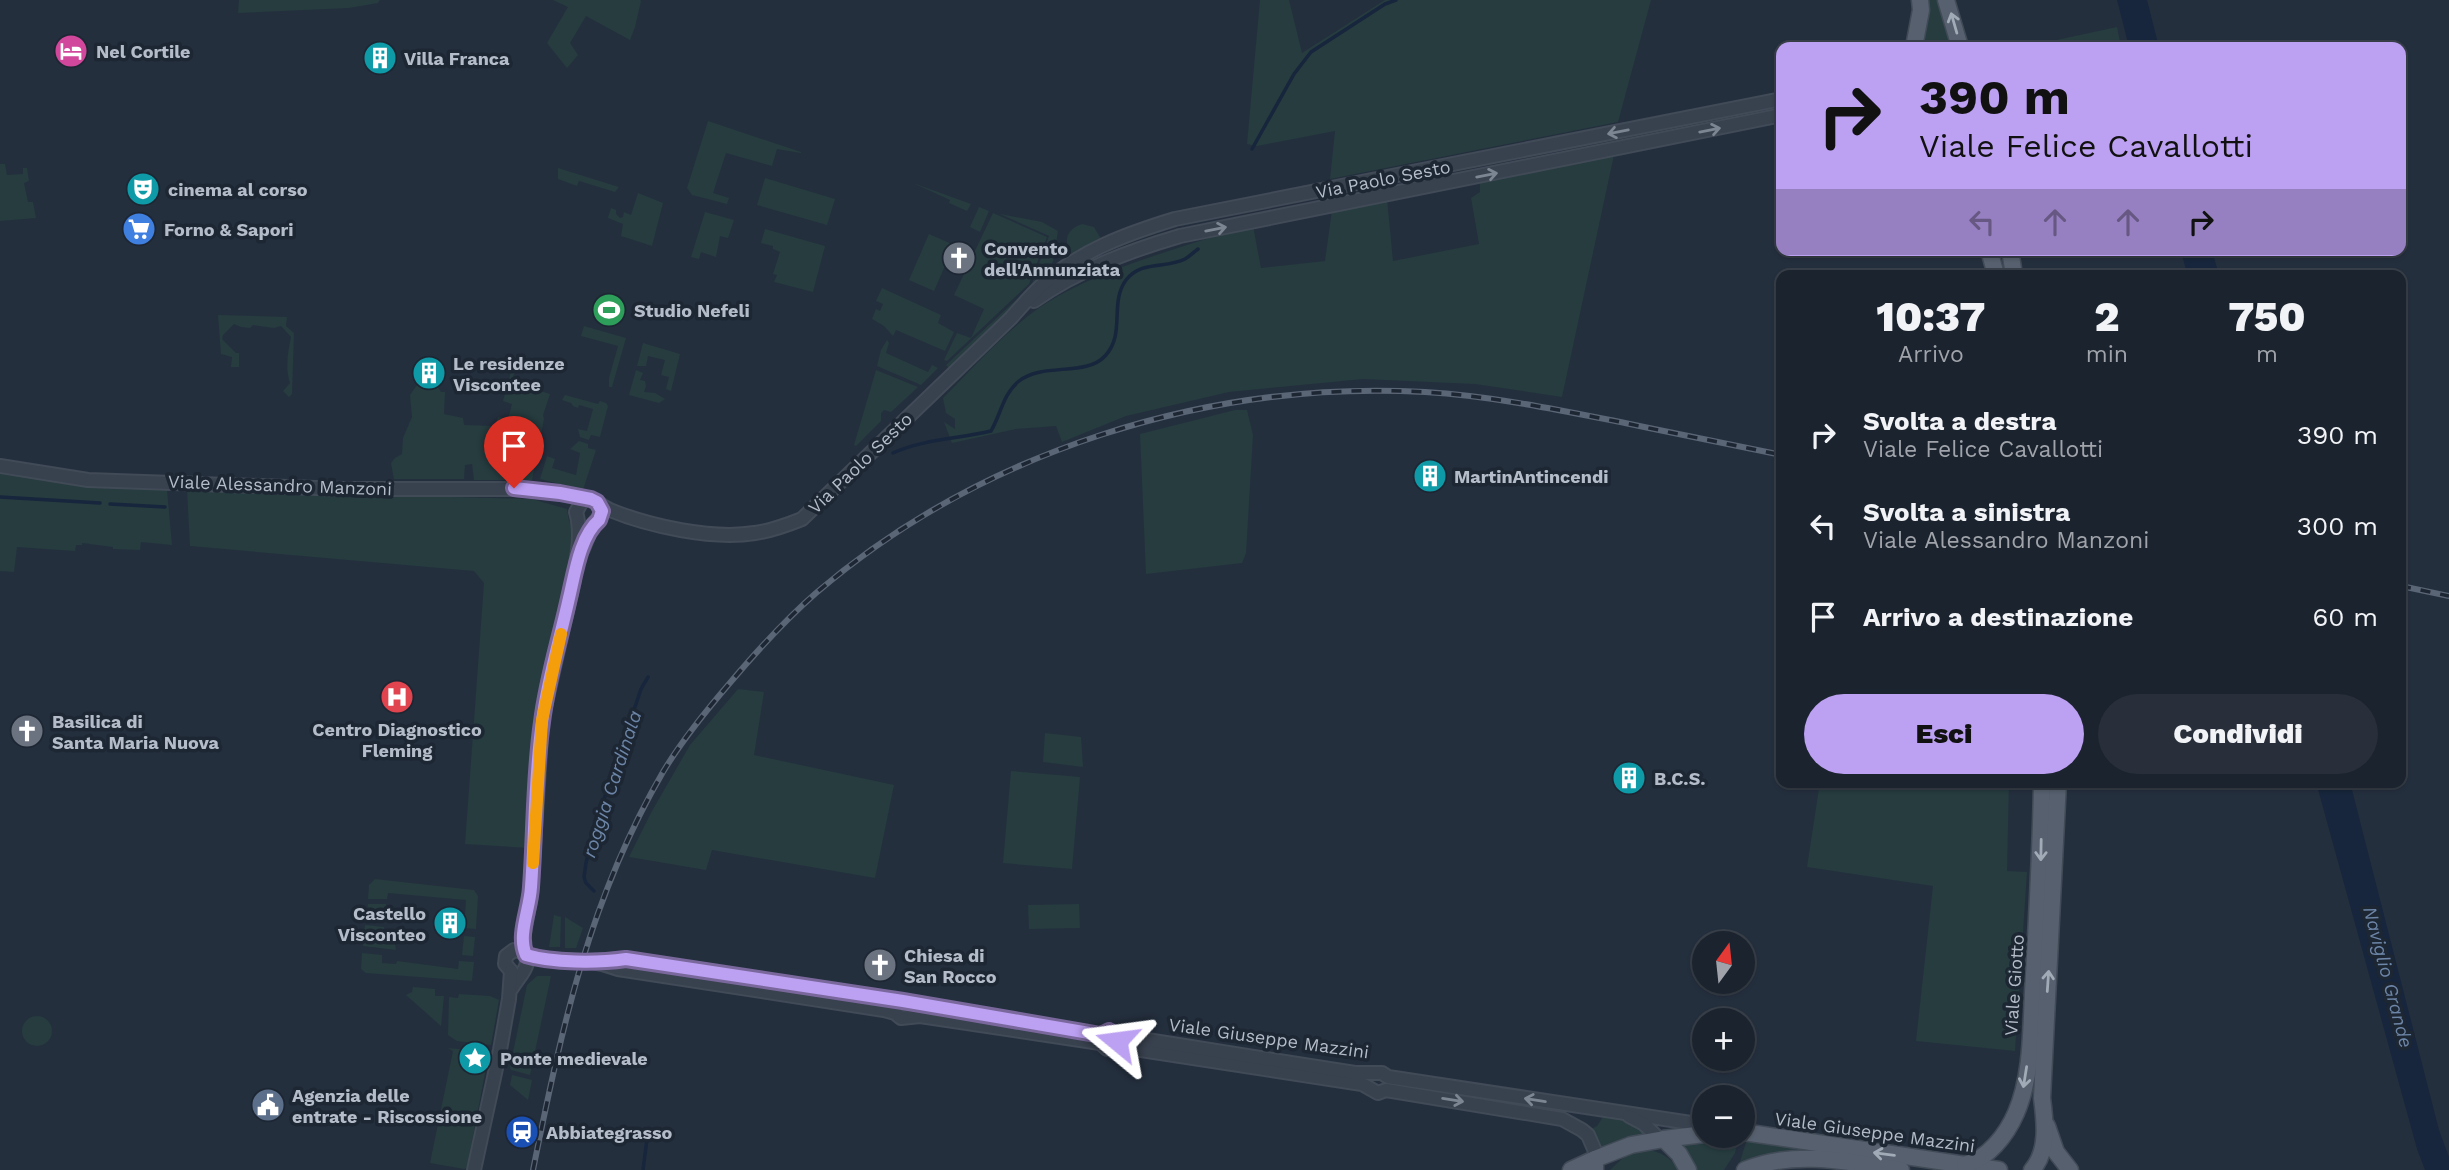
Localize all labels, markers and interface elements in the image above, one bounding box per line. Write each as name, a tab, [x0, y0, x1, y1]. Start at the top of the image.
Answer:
one-way arrow	[1946, 13, 1959, 35]
hotel icon: Nel Cortile	[52, 32, 90, 70]
building icon: Villa Franca	[361, 39, 399, 77]
place label: Nel Cortile	[96, 41, 190, 62]
place label: Villa Franca	[404, 48, 510, 69]
text: 390 m	[1919, 68, 2070, 126]
icon: right	[1804, 70, 1895, 161]
one-way arrow	[1698, 122, 1721, 136]
one-way arrow	[1607, 125, 1630, 139]
text: Viale Felice Cavallotti	[1919, 127, 2253, 165]
street label: Via Paolo Sesto	[1314, 156, 1452, 202]
one-way arrow	[1475, 167, 1498, 181]
theatre icon: cinema al corso	[124, 170, 162, 208]
place label: cinema al corso	[168, 179, 308, 200]
icon: left	[1963, 203, 2001, 241]
icon: ahead	[2036, 203, 2074, 241]
icon: ahead	[2109, 203, 2147, 241]
icon: right	[2182, 203, 2220, 241]
supermarket icon: Forno & Sapori	[120, 210, 158, 248]
place label: Forno & Sapori	[164, 219, 294, 240]
one-way arrow	[1204, 222, 1227, 236]
place label: Convento dell'Annunziata	[984, 238, 1121, 280]
church icon: Convento dell'Annunziata	[940, 239, 978, 277]
sports icon: Studio Nefeli	[590, 291, 628, 329]
text: 10:37	[1876, 292, 1985, 341]
text: 2	[2094, 292, 2120, 341]
text: 750	[2228, 292, 2306, 341]
place label: Studio Nefeli	[634, 300, 750, 321]
text: Arrivo	[1898, 341, 1964, 368]
text: min	[2086, 341, 2128, 368]
text: m	[2256, 341, 2278, 368]
place label: Le residenze Viscontee	[453, 353, 565, 395]
building icon: Le residenze Viscontee	[410, 354, 448, 392]
text: Svolta a destra	[1863, 406, 2056, 436]
street label: Via Paolo Sesto	[804, 408, 916, 518]
pin	[484, 416, 544, 488]
icon: right	[1804, 416, 1842, 454]
text: 390 m	[2297, 420, 2378, 450]
icon: arrive	[495, 427, 533, 465]
text: Viale Felice Cavallotti	[1863, 436, 2103, 463]
building icon: MartinAntincendi	[1411, 457, 1449, 495]
place label: MartinAntincendi	[1454, 466, 1608, 487]
street label: Viale Alessandro Manzoni	[168, 471, 392, 499]
text: Svolta a sinistra	[1863, 497, 2070, 527]
icon: left	[1804, 507, 1842, 545]
text: 300 m	[2297, 511, 2378, 541]
text: Viale Alessandro Manzoni	[1863, 527, 2149, 554]
icon: arrive	[1804, 598, 1842, 636]
text: Arrivo a destinazione	[1863, 602, 2133, 632]
text: 60 m	[2312, 602, 2378, 632]
hospital icon: Centro Diagnostico Fleming	[378, 678, 416, 716]
button: Esci	[1804, 694, 2084, 774]
button: Condividi	[2098, 694, 2378, 774]
water label: roggia Cardinala	[577, 707, 647, 860]
place label: Basilica di Santa Maria Nuova	[52, 711, 220, 753]
church icon: Basilica di Santa Maria Nuova	[8, 712, 46, 750]
place label: Centro Diagnostico Fleming	[312, 719, 482, 761]
building icon: B.C.S.	[1610, 759, 1648, 797]
place label: B.C.S.	[1654, 768, 1705, 789]
one-way arrow	[2034, 839, 2048, 862]
place label: Castello Visconteo	[338, 903, 426, 945]
building icon: Castello Visconteo	[431, 904, 469, 942]
water label: Naviglio Grande	[2358, 904, 2418, 1050]
north arrow	[1692, 931, 1755, 994]
map controls	[1692, 931, 1755, 1148]
street label: Viale Giotto	[2000, 933, 2028, 1037]
place label: Chiesa di San Rocco	[904, 945, 997, 987]
church icon: Chiesa di San Rocco	[861, 946, 899, 984]
one-way arrow	[2042, 970, 2055, 993]
position arrow	[1080, 1004, 1154, 1078]
button: +	[1692, 1008, 1755, 1071]
street label: Viale Giuseppe Mazzini	[1168, 1014, 1370, 1062]
place icon: Ponte medievale	[456, 1039, 494, 1077]
place label: Ponte medievale	[500, 1048, 648, 1069]
one-way arrow	[2019, 1065, 2032, 1088]
place label: Agenzia delle entrate - Riscossione	[292, 1085, 482, 1127]
button: −	[1692, 1085, 1755, 1148]
public building icon: Agenzia delle entrate - Riscossione	[249, 1086, 287, 1124]
one-way arrow	[1524, 1093, 1547, 1106]
one-way arrow	[1441, 1094, 1464, 1107]
street label: Viale Giuseppe Mazzini	[1774, 1108, 1976, 1156]
station icon: Abbiategrasso	[503, 1113, 541, 1151]
place label: Abbiategrasso	[546, 1122, 673, 1143]
one-way arrow	[1874, 1147, 1896, 1160]

